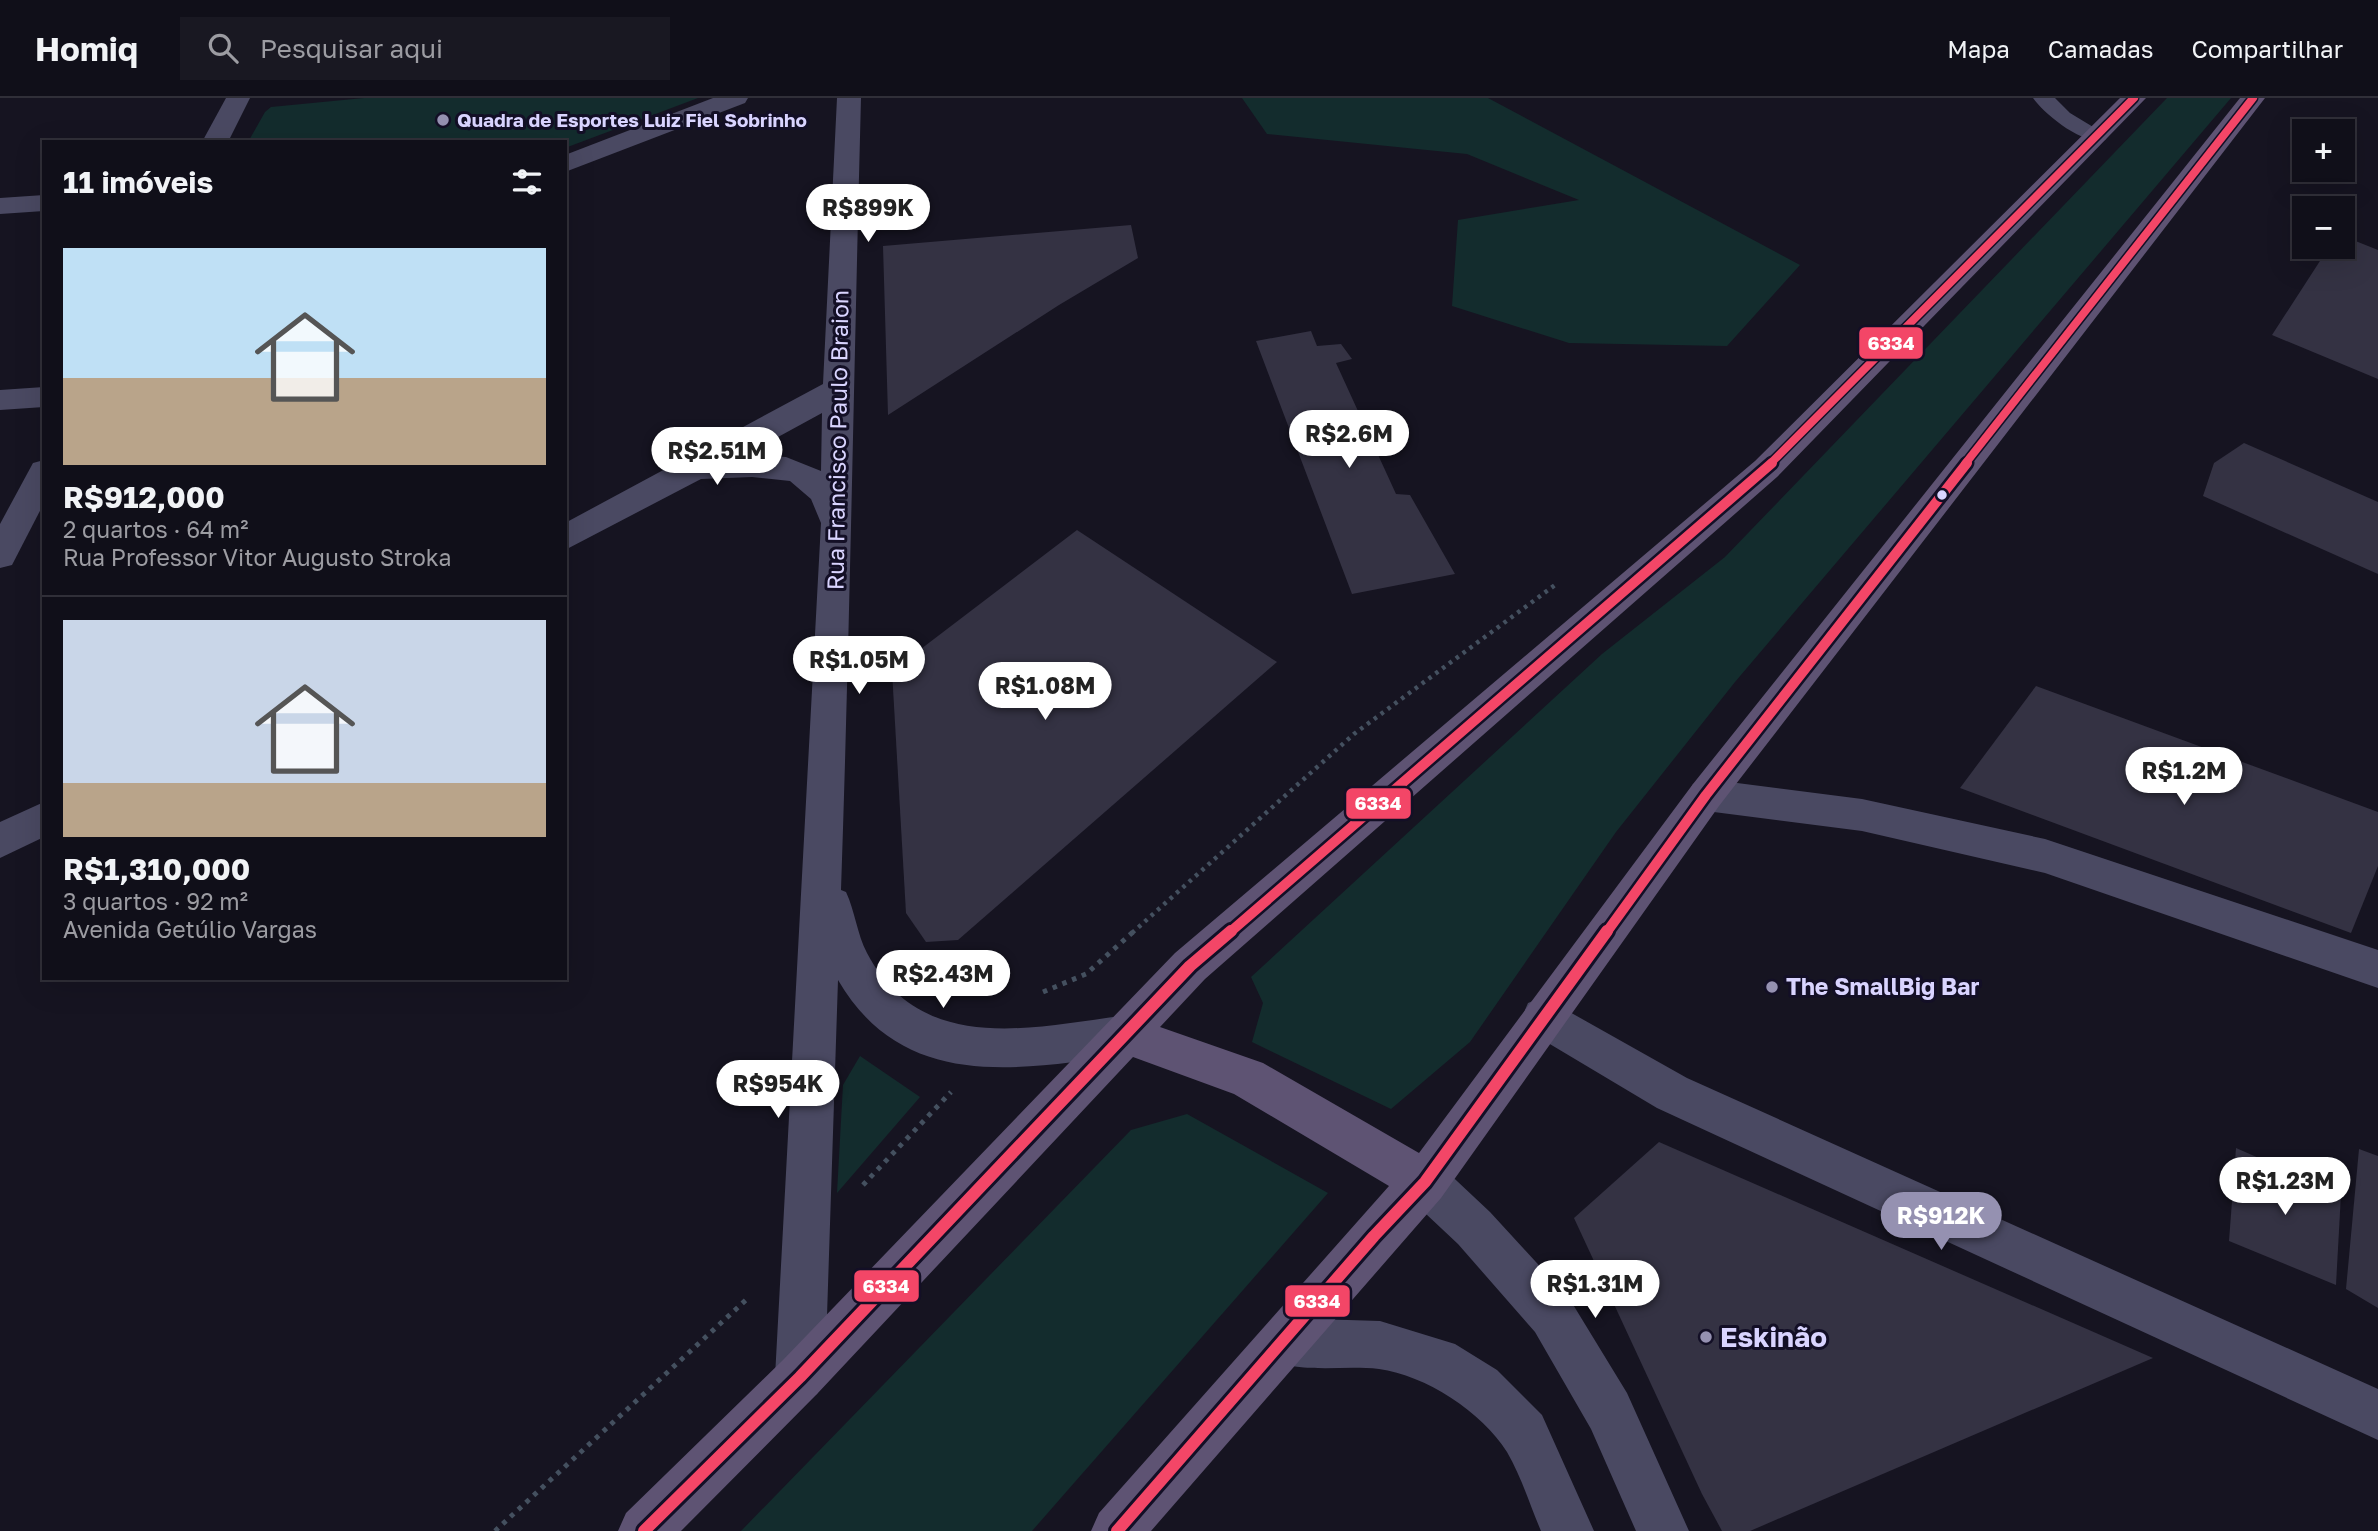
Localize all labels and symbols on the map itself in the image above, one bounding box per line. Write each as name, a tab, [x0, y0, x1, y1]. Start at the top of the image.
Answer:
place label: Quadra de Esportes Luiz Fiel Sobrinho	[457, 108, 807, 131]
marker: Quadra de Esportes Luiz Fiel Sobrinho	[435, 112, 451, 128]
pin: R$899K	[811, 184, 925, 244]
street label: Rua Francisco Paulo Braion	[820, 290, 854, 590]
line badge: 6334	[1858, 326, 1924, 360]
text: 6334	[1867, 331, 1915, 354]
pin: R$2.6M	[1292, 410, 1406, 470]
pin: R$2.51M	[652, 428, 782, 487]
unlabelled marker	[1935, 488, 1949, 502]
pin: R$1.05M	[794, 636, 924, 696]
pin: R$1.08M	[980, 662, 1110, 722]
pin: R$1.2M	[2127, 748, 2241, 807]
line badge: 6334	[1345, 787, 1412, 820]
text: 6334	[1354, 791, 1402, 814]
pin: R$2.43M	[878, 950, 1008, 1010]
place label: The SmallBig Bar	[1786, 972, 1979, 1000]
marker: The SmallBig Bar	[1764, 979, 1780, 995]
pin: R$954K	[721, 1060, 835, 1120]
pin: R$1.23M	[2220, 1158, 2350, 1217]
pin: R$912K	[1884, 1192, 1998, 1252]
pin: R$1.31M	[1530, 1260, 1660, 1320]
line badge: 6334	[853, 1269, 920, 1303]
text: 6334	[862, 1274, 910, 1297]
line badge: 6334	[1284, 1284, 1351, 1318]
text: 6334	[1293, 1289, 1341, 1312]
place label: Eskinão	[1720, 1320, 1827, 1353]
marker: Eskinão	[1698, 1329, 1714, 1345]

